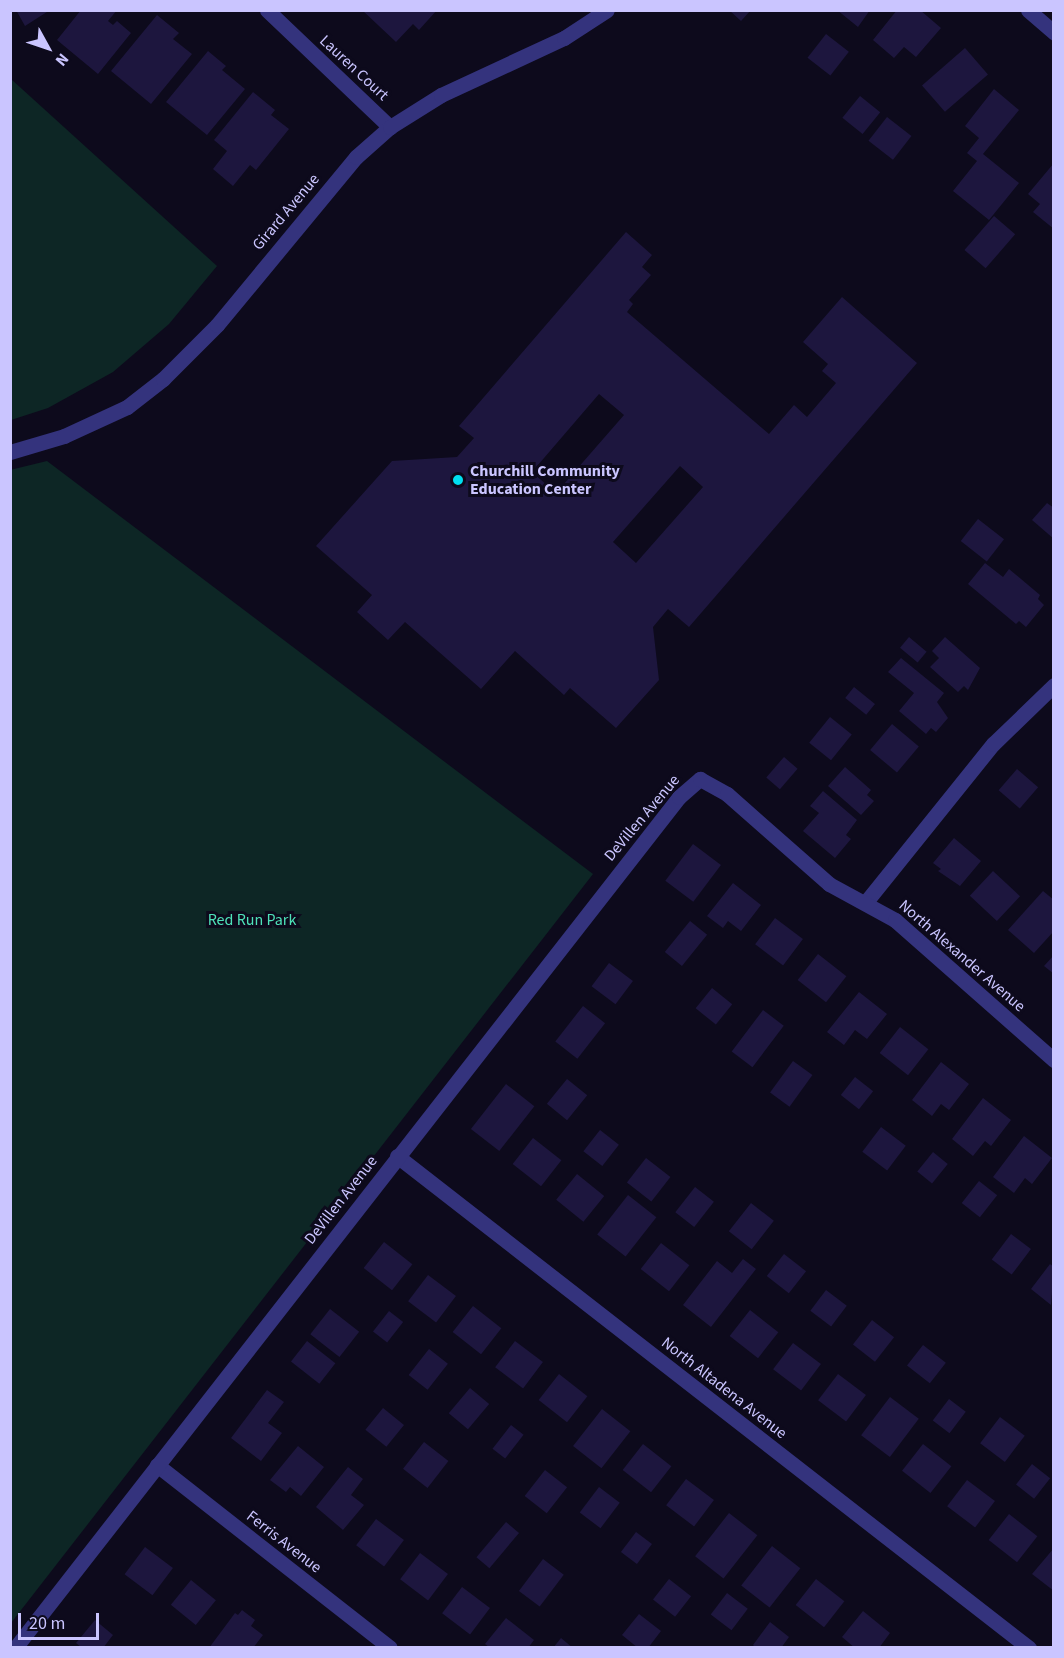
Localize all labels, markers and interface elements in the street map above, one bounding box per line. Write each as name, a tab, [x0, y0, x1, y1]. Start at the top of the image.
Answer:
north arrow	[18, 18, 78, 78]
street label: Lauren Court	[316, 31, 392, 105]
text: N	[50, 48, 74, 71]
street label: Girard Avenue	[248, 170, 324, 254]
place label: Churchill Community Education Center	[470, 461, 620, 499]
marker: Churchill Community Education Center	[451, 473, 465, 487]
street label: DeVillen Avenue	[600, 771, 684, 865]
street label: North Alexander Avenue	[895, 896, 1029, 1016]
park label: Red Run Park	[208, 910, 296, 930]
street label: DeVillen Avenue	[300, 1152, 382, 1248]
street label: North Altadena Avenue	[657, 1333, 791, 1443]
street label: Ferris Avenue	[243, 1507, 325, 1577]
scale bar	[21, 1601, 102, 1639]
text: 20 m	[29, 1611, 65, 1636]

